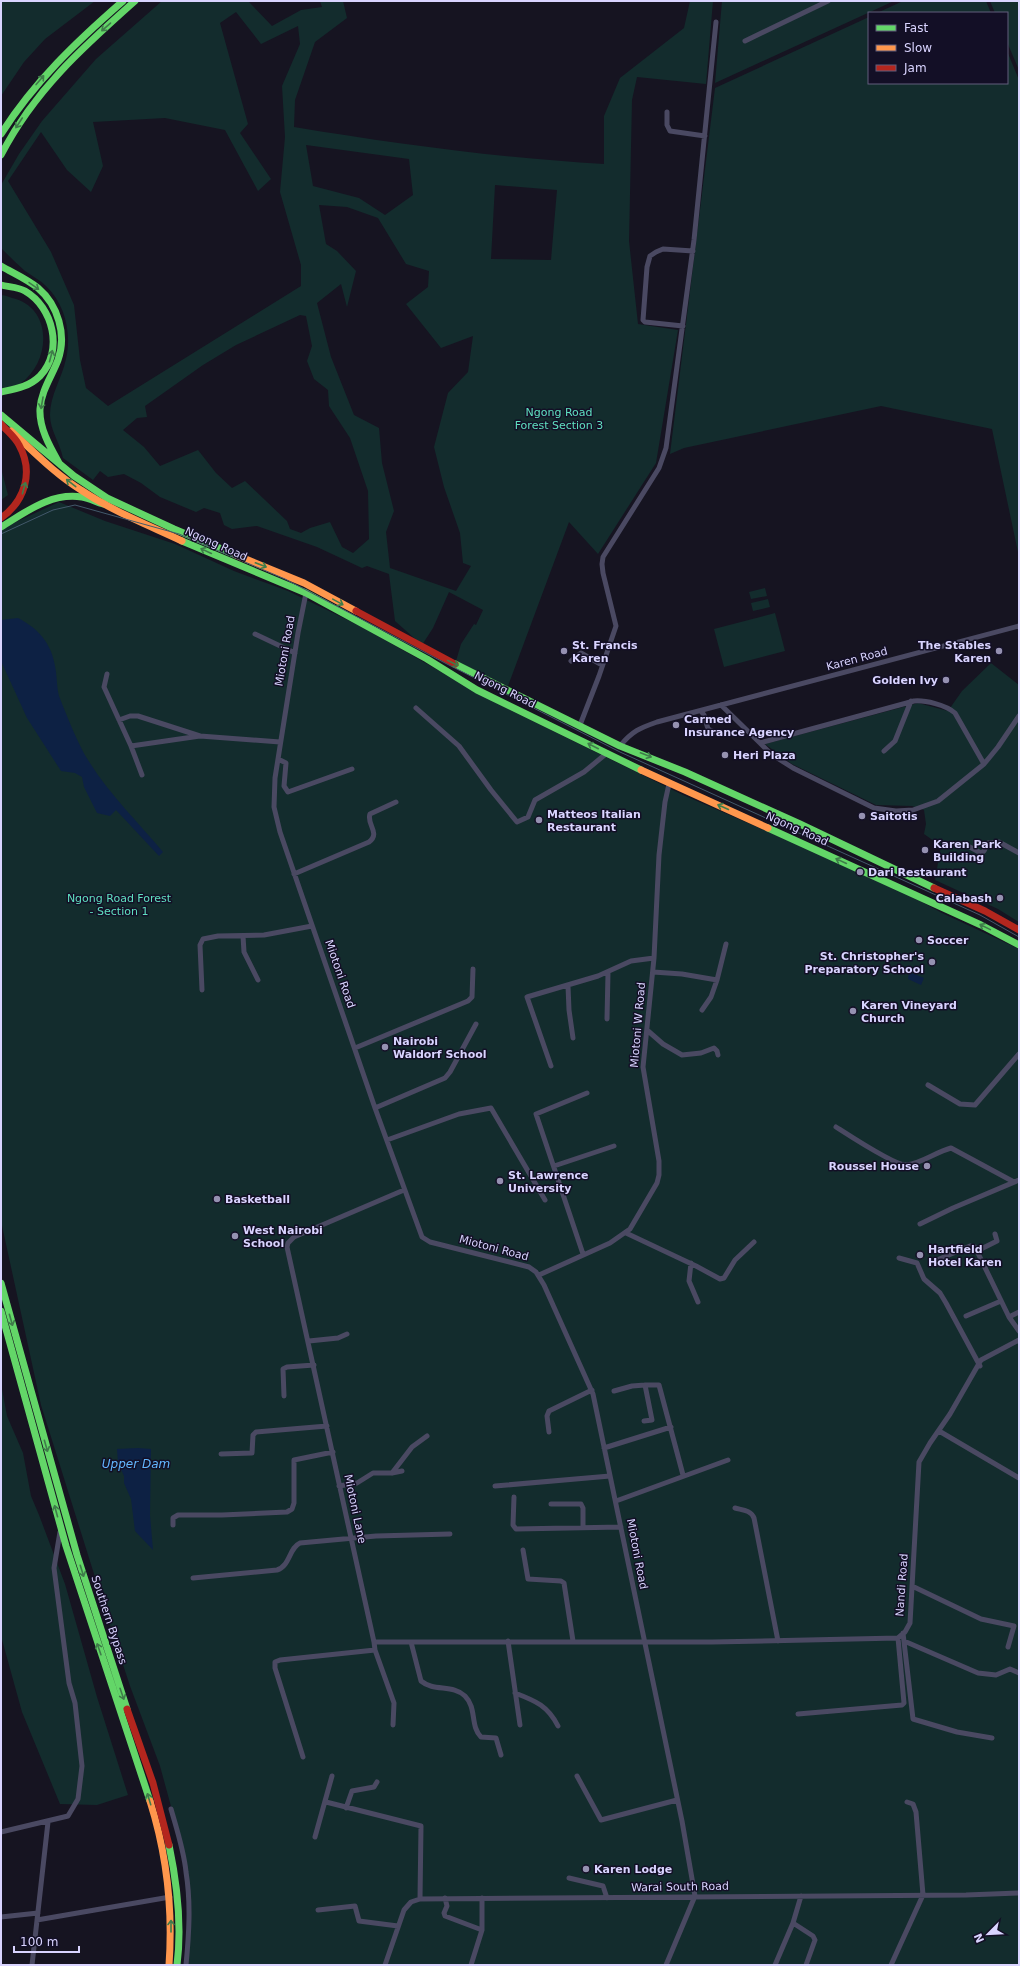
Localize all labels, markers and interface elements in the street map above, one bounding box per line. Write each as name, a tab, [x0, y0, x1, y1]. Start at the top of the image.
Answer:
legend	[868, 12, 1008, 84]
text: Fast	[904, 21, 928, 35]
one-way arrow	[101, 22, 111, 31]
text: Slow	[904, 41, 932, 55]
text: Jam	[903, 61, 927, 75]
one-way arrow	[36, 75, 45, 85]
one-way arrow	[15, 117, 23, 128]
one-way arrow	[29, 282, 40, 290]
one-way arrow	[48, 350, 55, 363]
one-way arrow	[37, 396, 45, 409]
park label: Ngong Road Forest Section 3	[515, 406, 603, 432]
one-way arrow	[66, 479, 77, 487]
one-way arrow	[21, 482, 28, 495]
street label: Ngong Road	[183, 524, 249, 564]
one-way arrow	[200, 547, 212, 554]
one-way arrow	[255, 562, 267, 569]
one-way arrow	[332, 598, 344, 606]
street label: Miotoni Road	[272, 615, 298, 687]
place label: St. Francis Karen	[572, 639, 638, 665]
place label: The Stables Karen	[918, 639, 991, 665]
street label: Karen Road	[825, 645, 889, 673]
marker: St. Francis Karen	[559, 646, 569, 656]
marker: The Stables Karen	[994, 646, 1004, 656]
one-way arrow	[446, 660, 458, 667]
street label: Ngong Road	[472, 669, 538, 711]
place label: Golden Ivy	[872, 674, 938, 687]
marker: Golden Ivy	[941, 675, 951, 685]
place label: Carmed Insurance Agency	[684, 713, 794, 739]
marker: Carmed Insurance Agency	[671, 720, 681, 730]
one-way arrow	[587, 741, 599, 749]
place label: Heri Plaza	[733, 749, 796, 762]
marker: Heri Plaza	[720, 750, 730, 760]
one-way arrow	[639, 752, 651, 760]
one-way arrow	[717, 803, 729, 811]
place label: Matteos Italian Restaurant	[547, 808, 641, 834]
street label: Ngong Road	[764, 809, 830, 849]
place label: Saitotis	[870, 810, 918, 823]
marker: Saitotis	[857, 811, 867, 821]
marker: Matteos Italian Restaurant	[534, 815, 544, 825]
place label: Karen Park Building	[933, 838, 1002, 864]
marker: Karen Park Building	[920, 845, 930, 855]
one-way arrow	[836, 857, 848, 864]
place label: Dari Restaurant	[868, 866, 967, 879]
marker: Dari Restaurant	[855, 867, 865, 877]
park label: Ngong Road Forest - Section 1	[67, 892, 172, 918]
place label: Calabash	[936, 892, 992, 905]
marker: Calabash	[995, 893, 1005, 903]
one-way arrow	[979, 923, 991, 930]
place label: Soccer	[927, 934, 969, 947]
marker: Soccer	[914, 935, 924, 945]
street label: Miotoni Road	[322, 938, 358, 1010]
place label: St. Christopher's Preparatory School	[805, 950, 924, 976]
marker: St. Christopher's Preparatory School	[927, 957, 937, 967]
street label: Miotoni W Road	[628, 982, 648, 1068]
place label: Karen Vineyard Church	[861, 999, 957, 1025]
marker: Karen Vineyard Church	[848, 1006, 858, 1016]
place label: Nairobi Waldorf School	[393, 1035, 487, 1061]
marker: Nairobi Waldorf School	[380, 1042, 390, 1052]
place label: Roussel House	[828, 1160, 919, 1173]
marker: Roussel House	[922, 1161, 932, 1171]
place label: St. Lawrence University	[508, 1169, 588, 1195]
marker: St. Lawrence University	[495, 1176, 505, 1186]
place label: Basketball	[225, 1193, 290, 1206]
marker: Basketball	[212, 1194, 222, 1204]
place label: West Nairobi School	[243, 1224, 323, 1250]
marker: West Nairobi School	[230, 1231, 240, 1241]
street label: Miotoni Road	[458, 1232, 530, 1264]
place label: Hartfield Hotel Karen	[928, 1243, 1002, 1269]
marker: Hartfield Hotel Karen	[915, 1250, 925, 1260]
one-way arrow	[8, 1314, 16, 1327]
one-way arrow	[43, 1439, 50, 1452]
water label: Upper Dam	[102, 1457, 170, 1471]
street label: Miotoni Lane	[341, 1473, 369, 1545]
one-way arrow	[52, 1505, 59, 1518]
street label: Miotoni Road	[624, 1518, 650, 1590]
street label: Nandi Road	[893, 1553, 911, 1617]
one-way arrow	[79, 1564, 86, 1577]
street label: Southern Bypass	[88, 1574, 130, 1666]
one-way arrow	[94, 1643, 102, 1655]
one-way arrow	[119, 1688, 126, 1701]
one-way arrow	[145, 1792, 152, 1805]
place label: Karen Lodge	[594, 1863, 672, 1876]
marker: Karen Lodge	[581, 1864, 591, 1874]
street label: Warai South Road	[631, 1880, 729, 1894]
north arrow	[968, 1914, 1008, 1954]
one-way arrow	[167, 1920, 175, 1933]
scale bar	[14, 1928, 79, 1954]
text: N	[972, 1931, 987, 1945]
text: 100 m	[20, 1935, 58, 1949]

